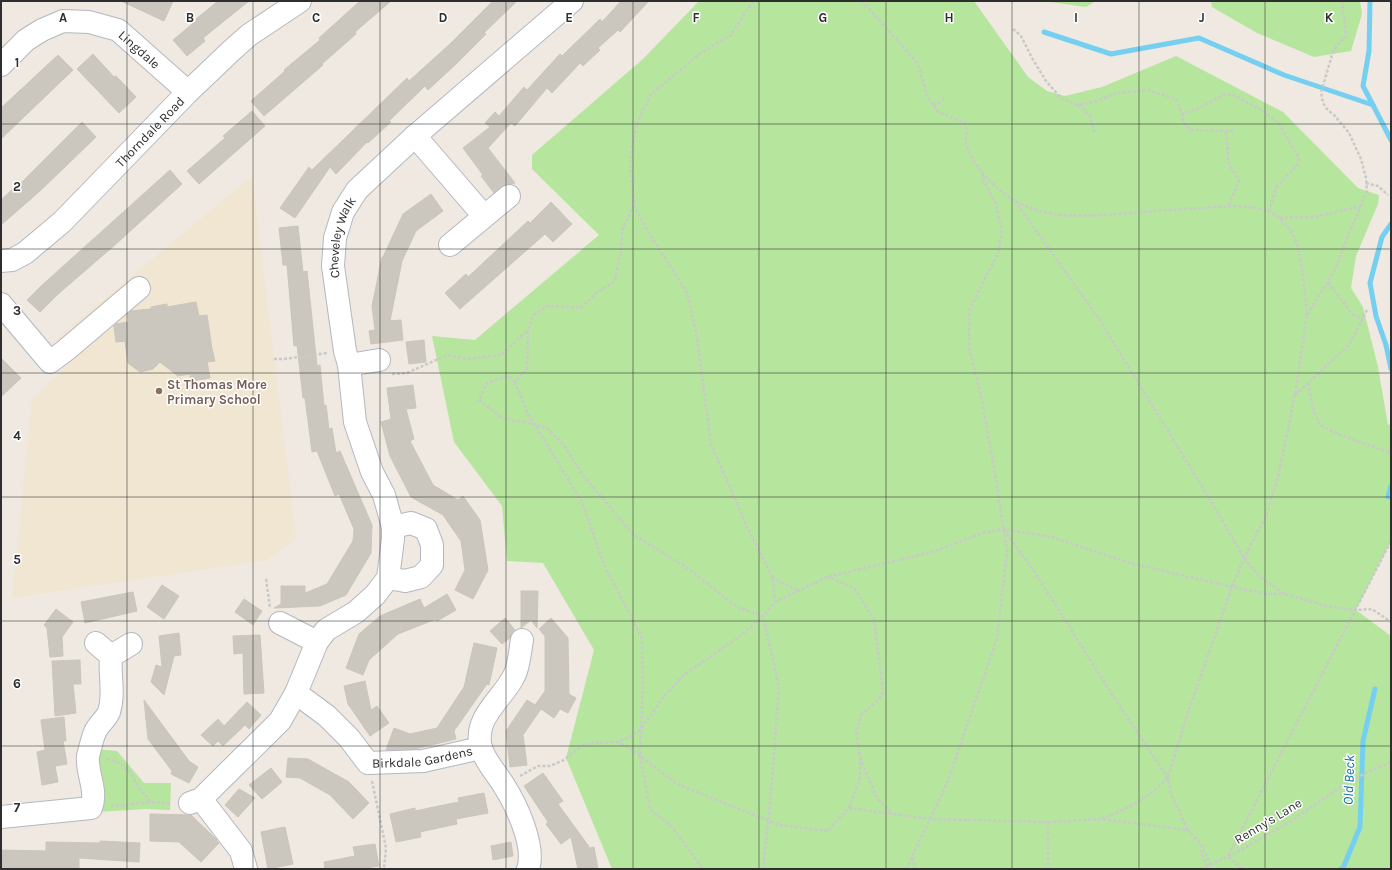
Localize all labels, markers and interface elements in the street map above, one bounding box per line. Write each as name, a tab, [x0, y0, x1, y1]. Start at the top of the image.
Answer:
text: A	[59, 10, 67, 25]
text: B	[186, 10, 194, 25]
text: C	[312, 10, 320, 25]
text: D	[439, 10, 448, 25]
text: E	[565, 10, 573, 25]
text: F	[692, 10, 700, 25]
text: G	[819, 10, 827, 25]
text: H	[944, 10, 954, 25]
text: I	[1074, 10, 1078, 25]
text: J	[1199, 10, 1205, 25]
text: K	[1325, 10, 1334, 25]
street label: Lingdale	[116, 27, 164, 72]
text: 1	[15, 55, 19, 70]
street label: Thorndale Road	[112, 93, 187, 170]
text: 2	[13, 179, 21, 194]
street label: Cheveley Walk	[325, 194, 358, 279]
text: 3	[13, 303, 21, 318]
place label: St Thomas More Primary School	[167, 377, 267, 407]
marker: St Thomas More Primary School	[154, 386, 164, 396]
text: 4	[13, 428, 21, 443]
text: 5	[13, 552, 21, 567]
text: 6	[13, 676, 21, 691]
street label: Birkdale Gardens	[372, 743, 474, 770]
water label: Old Beck	[1340, 754, 1358, 805]
street label: Renny's Lane	[1232, 795, 1305, 847]
text: 7	[14, 800, 21, 815]

